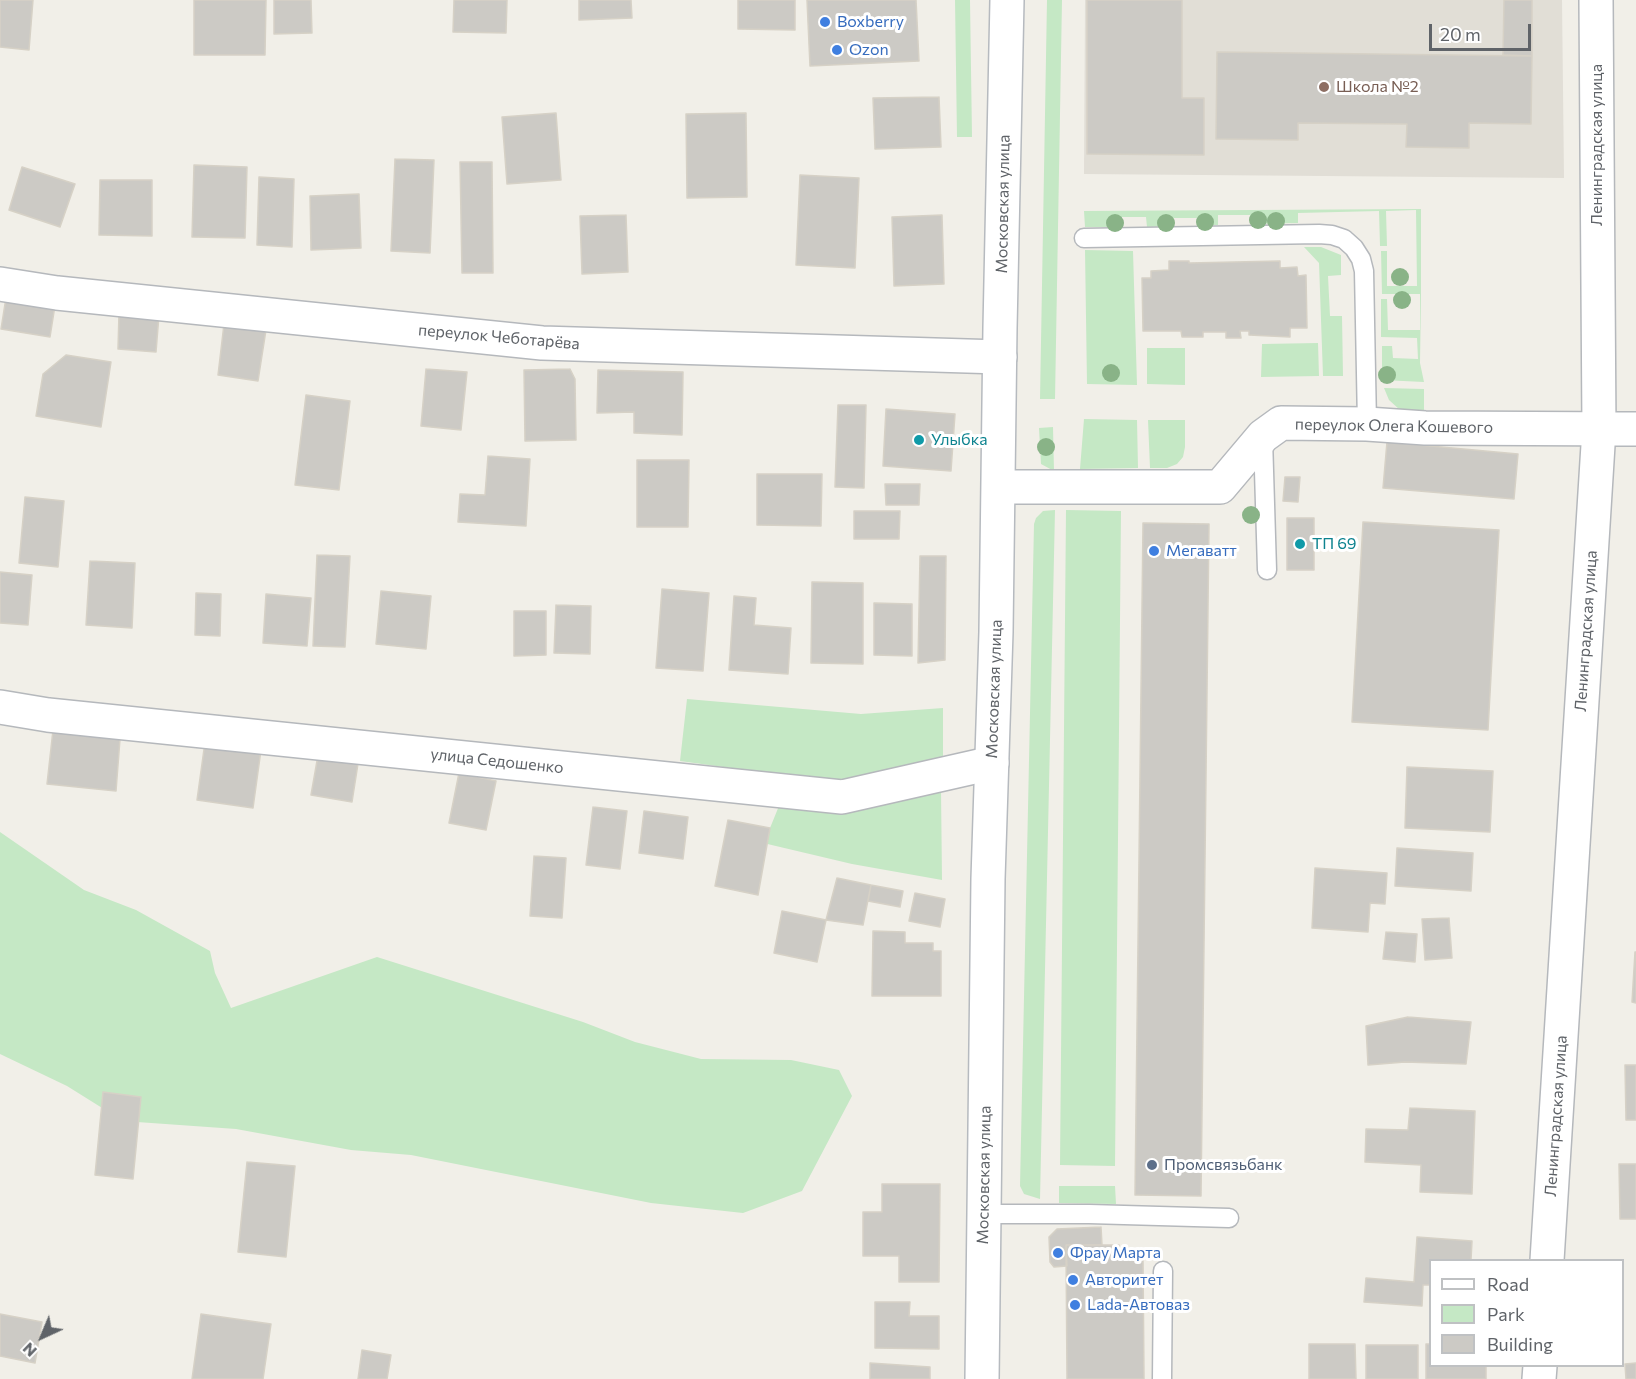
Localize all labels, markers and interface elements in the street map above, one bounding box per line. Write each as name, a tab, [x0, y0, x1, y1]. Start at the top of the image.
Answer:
place label: Boxberry	[837, 12, 904, 32]
scale bar	[1432, 12, 1534, 50]
marker: Boxberry	[818, 15, 832, 29]
text: 20 m	[1440, 23, 1481, 45]
place label: Ozon	[849, 40, 889, 60]
marker: Ozon	[830, 43, 844, 57]
street label: Ленинградская улица	[1587, 64, 1607, 226]
place label: Школа №2	[1336, 77, 1419, 97]
marker: Школа №2	[1317, 80, 1331, 94]
street label: Московская улица	[992, 134, 1014, 274]
street label: переулок Чеботарёва	[417, 320, 581, 354]
street label: переулок Олега Кошевого	[1295, 415, 1493, 437]
place label: Улыбка	[931, 430, 988, 450]
marker: Улыбка	[912, 433, 926, 447]
place label: ТП 69	[1312, 534, 1356, 554]
marker: ТП 69	[1293, 537, 1307, 551]
place label: Мегаватт	[1166, 541, 1237, 561]
marker: Мегаватт	[1147, 544, 1161, 558]
street label: Ленинградская улица	[1571, 550, 1601, 712]
street label: Московская улица	[982, 619, 1006, 759]
street label: улица Седошенко	[429, 744, 565, 778]
street label: Ленинградская улица	[1541, 1035, 1571, 1197]
street label: Московская улица	[973, 1105, 995, 1245]
place label: Промсвязьбанк	[1164, 1155, 1283, 1175]
marker: Промсвязьбанк	[1145, 1158, 1159, 1172]
place label: Фрау Марта	[1070, 1243, 1161, 1263]
marker: Фрау Марта	[1051, 1246, 1065, 1260]
legend	[1429, 1259, 1624, 1367]
place label: Авторитет	[1085, 1270, 1163, 1290]
marker: Авторитет	[1066, 1273, 1080, 1287]
text: Road	[1487, 1273, 1529, 1295]
place label: Lada-Автоваз	[1087, 1295, 1190, 1315]
marker: Lada-Автоваз	[1068, 1298, 1082, 1312]
text: Park	[1487, 1303, 1525, 1325]
north arrow	[12, 1307, 72, 1367]
text: Building	[1487, 1333, 1553, 1355]
text: N	[18, 1339, 40, 1361]

